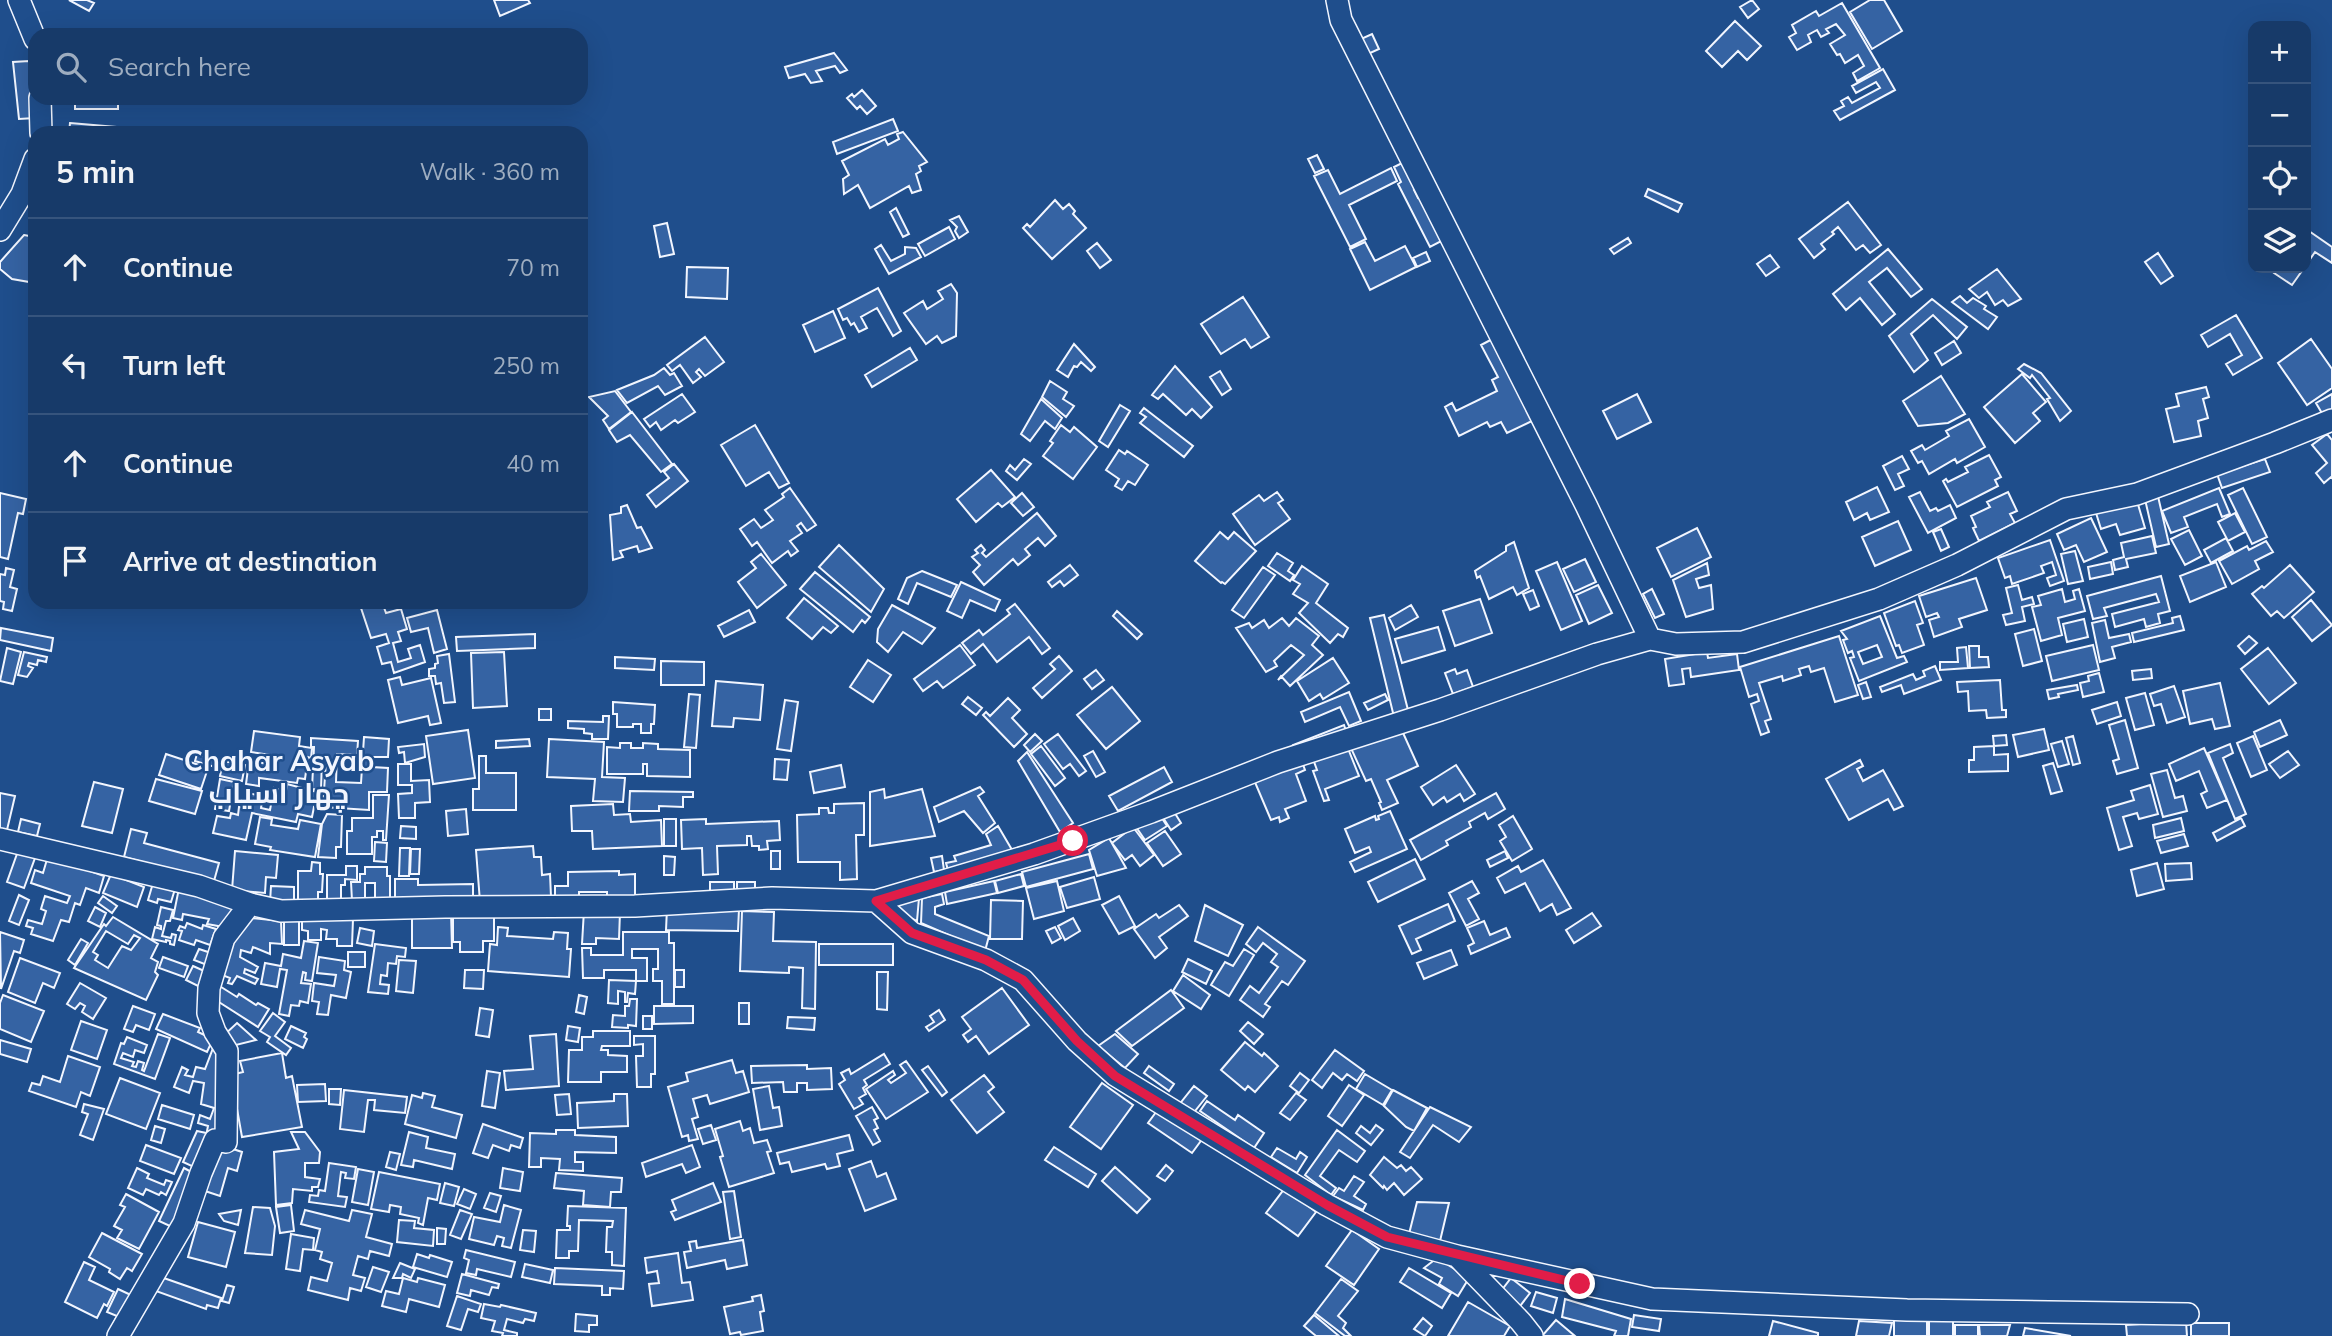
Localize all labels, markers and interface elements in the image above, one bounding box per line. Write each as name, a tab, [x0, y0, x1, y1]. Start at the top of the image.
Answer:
map controls	[2248, 21, 2311, 273]
button: +	[2248, 21, 2311, 84]
search box	[28, 28, 588, 105]
icon: search	[52, 48, 90, 86]
text: Search here	[108, 50, 251, 83]
button: −	[2248, 84, 2311, 147]
button: locate	[2248, 147, 2311, 210]
text: 5 min	[56, 153, 135, 191]
text: Walk · 360 m	[420, 157, 560, 186]
button: layers	[2248, 210, 2311, 273]
icon: ahead	[56, 248, 94, 286]
text: Continue	[123, 251, 233, 284]
text: 70 m	[506, 253, 560, 282]
icon: left	[56, 346, 94, 384]
text: Turn left	[123, 349, 225, 382]
text: 250 m	[492, 351, 560, 380]
icon: ahead	[56, 444, 94, 482]
text: Continue	[123, 447, 233, 480]
text: 40 m	[506, 449, 560, 478]
icon: arrive	[56, 542, 94, 580]
text: Arrive at destination	[123, 545, 378, 578]
district label: Chahar Asyab چهار اسیاب	[184, 743, 374, 813]
route start	[1057, 825, 1088, 856]
route end	[1564, 1268, 1595, 1299]

